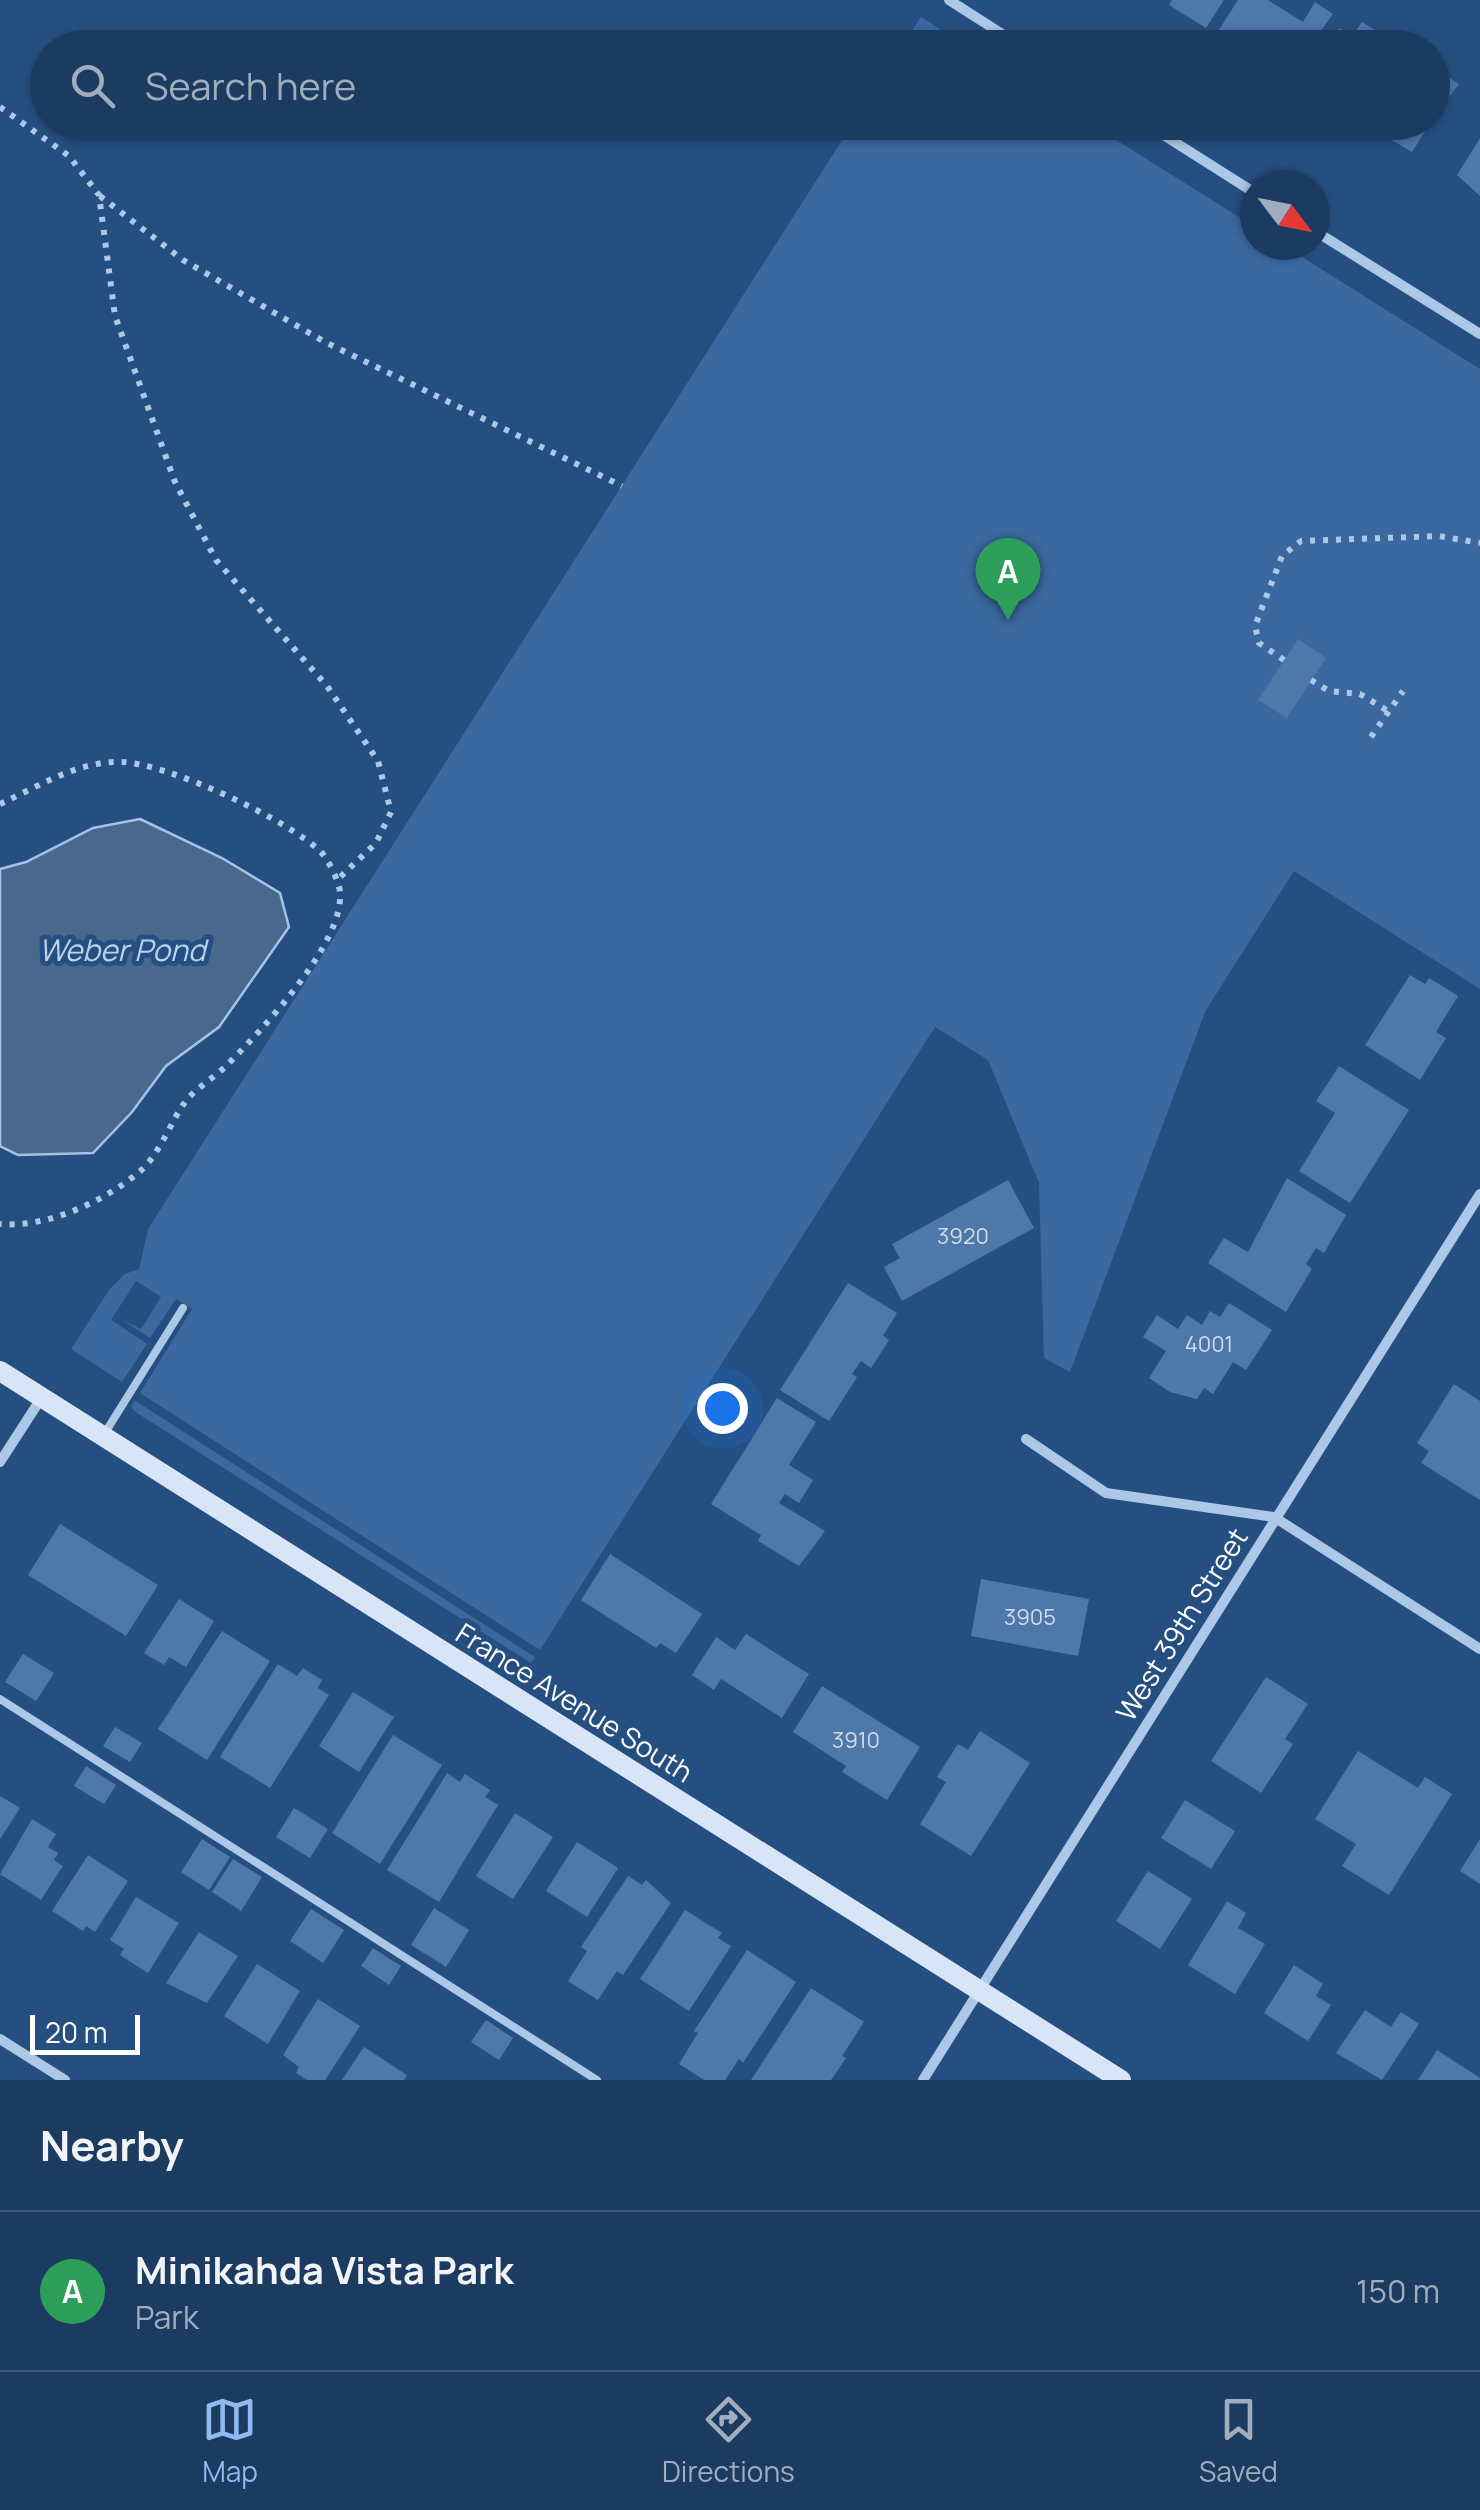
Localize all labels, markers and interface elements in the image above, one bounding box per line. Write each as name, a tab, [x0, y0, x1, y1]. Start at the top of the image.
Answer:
search box	[30, 30, 1450, 140]
icon: search	[65, 58, 120, 113]
text: Search here	[145, 59, 356, 111]
north arrow	[1240, 170, 1330, 260]
pin: A	[976, 538, 1040, 620]
water label: Weber Pond	[38, 929, 210, 970]
house number: 3920	[937, 1221, 989, 1251]
house number: 4001	[1185, 1329, 1233, 1359]
your location	[697, 1383, 748, 1434]
street label: West 39th Street	[1106, 1520, 1256, 1728]
house number: 3905	[1004, 1602, 1056, 1632]
street label: France Avenue South	[449, 1614, 701, 1790]
house number: 3910	[832, 1725, 880, 1755]
scale bar	[30, 2010, 140, 2054]
text: 20 m	[45, 2013, 107, 2051]
text: Nearby	[40, 2116, 184, 2174]
text: Minikahda Vista Park	[135, 2243, 514, 2295]
text: A	[62, 2269, 83, 2313]
text: 150 m	[1356, 2269, 1440, 2313]
text: Park	[135, 2295, 199, 2339]
tab: Map	[202, 2392, 258, 2490]
tab: Directions	[662, 2392, 795, 2490]
tab: Saved	[1199, 2392, 1278, 2490]

